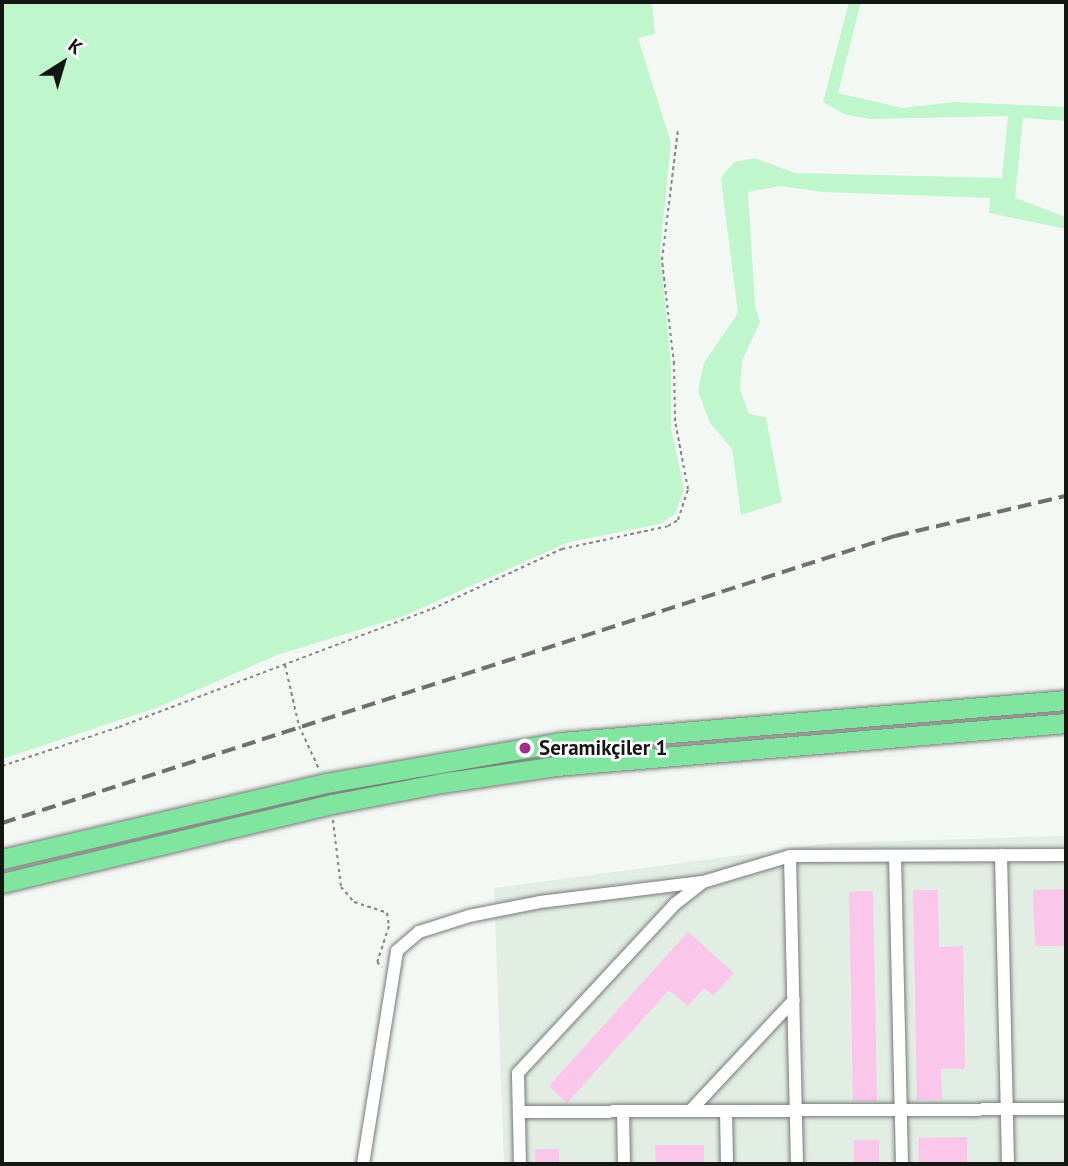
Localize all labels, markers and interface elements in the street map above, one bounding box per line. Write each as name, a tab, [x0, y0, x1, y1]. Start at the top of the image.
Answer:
north arrow	[28, 28, 98, 98]
text: K	[64, 33, 88, 59]
place label: Seramikçiler 1	[539, 735, 667, 761]
marker: Seramikçiler 1	[517, 740, 533, 756]

